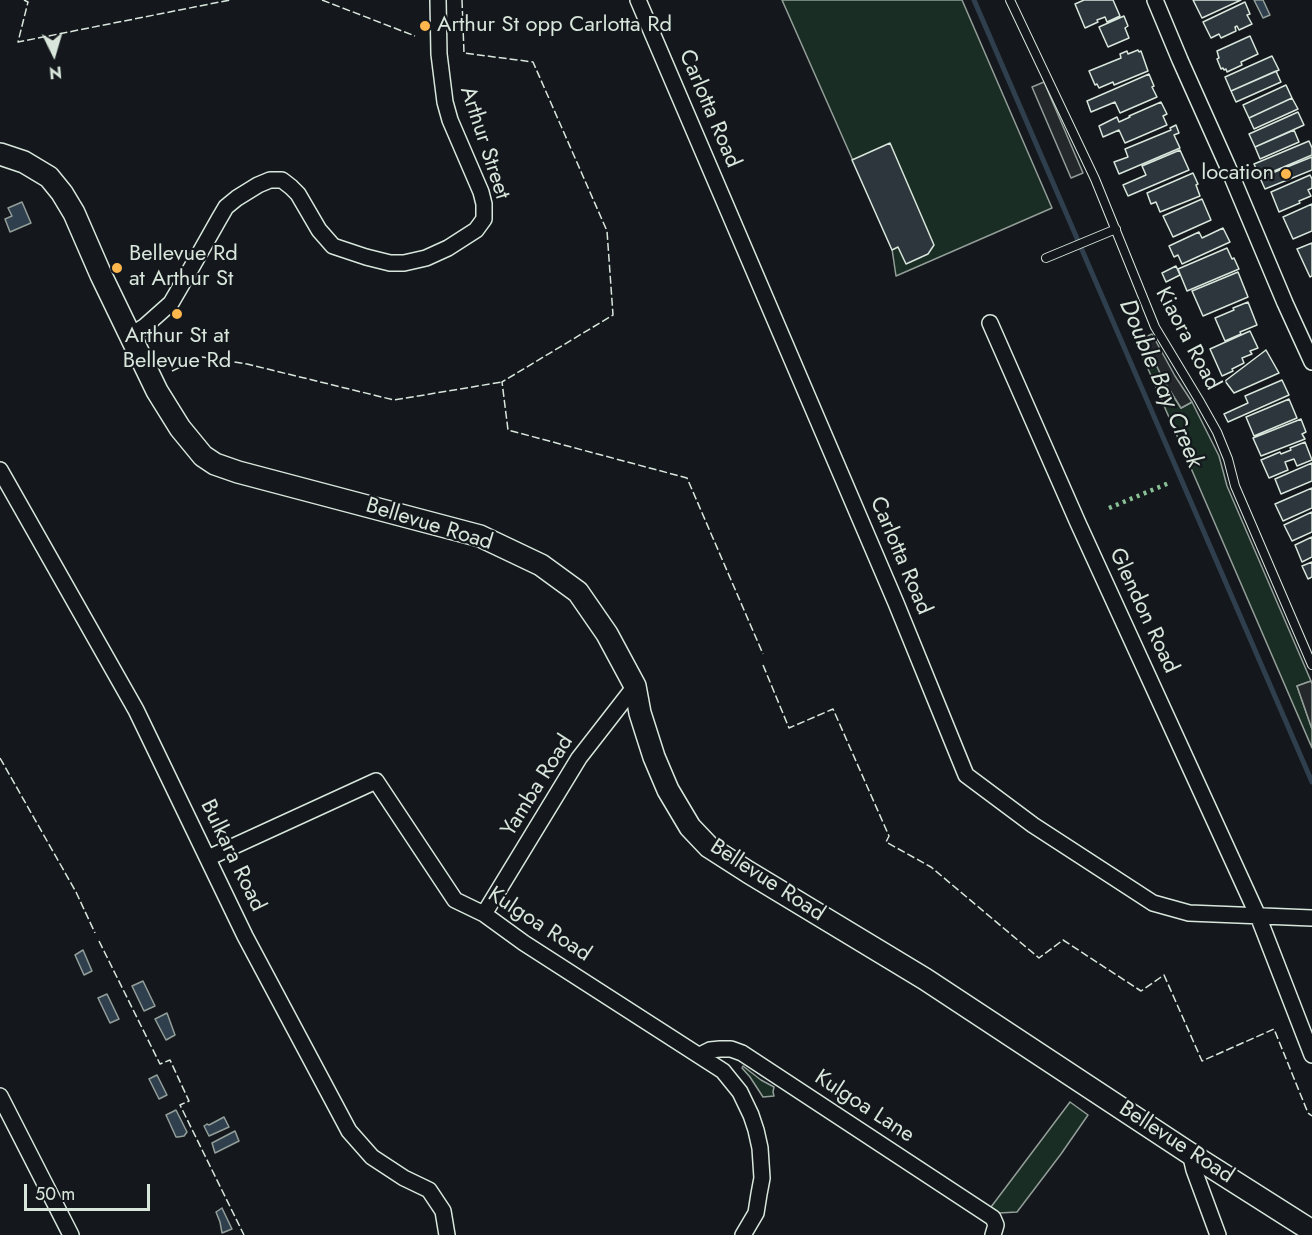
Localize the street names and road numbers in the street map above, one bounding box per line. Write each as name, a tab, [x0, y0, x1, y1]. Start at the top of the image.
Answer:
street label: Carlotta Road	[672, 46, 746, 172]
street label: Arthur Street	[453, 83, 515, 203]
street label: Kiaora Road	[1149, 283, 1225, 395]
street label: Bellevue Road	[362, 493, 496, 557]
street label: Carlotta Road	[863, 493, 937, 619]
street label: Glendon Road	[1102, 544, 1184, 678]
street label: Yamba Road	[496, 730, 580, 842]
street label: Bulkara Road	[194, 796, 270, 916]
street label: Bellevue Road	[705, 834, 829, 928]
street label: Kulgoa Road	[483, 882, 595, 968]
street label: Kulgoa Lane	[809, 1065, 919, 1149]
street label: Bellevue Road	[1114, 1096, 1238, 1190]

